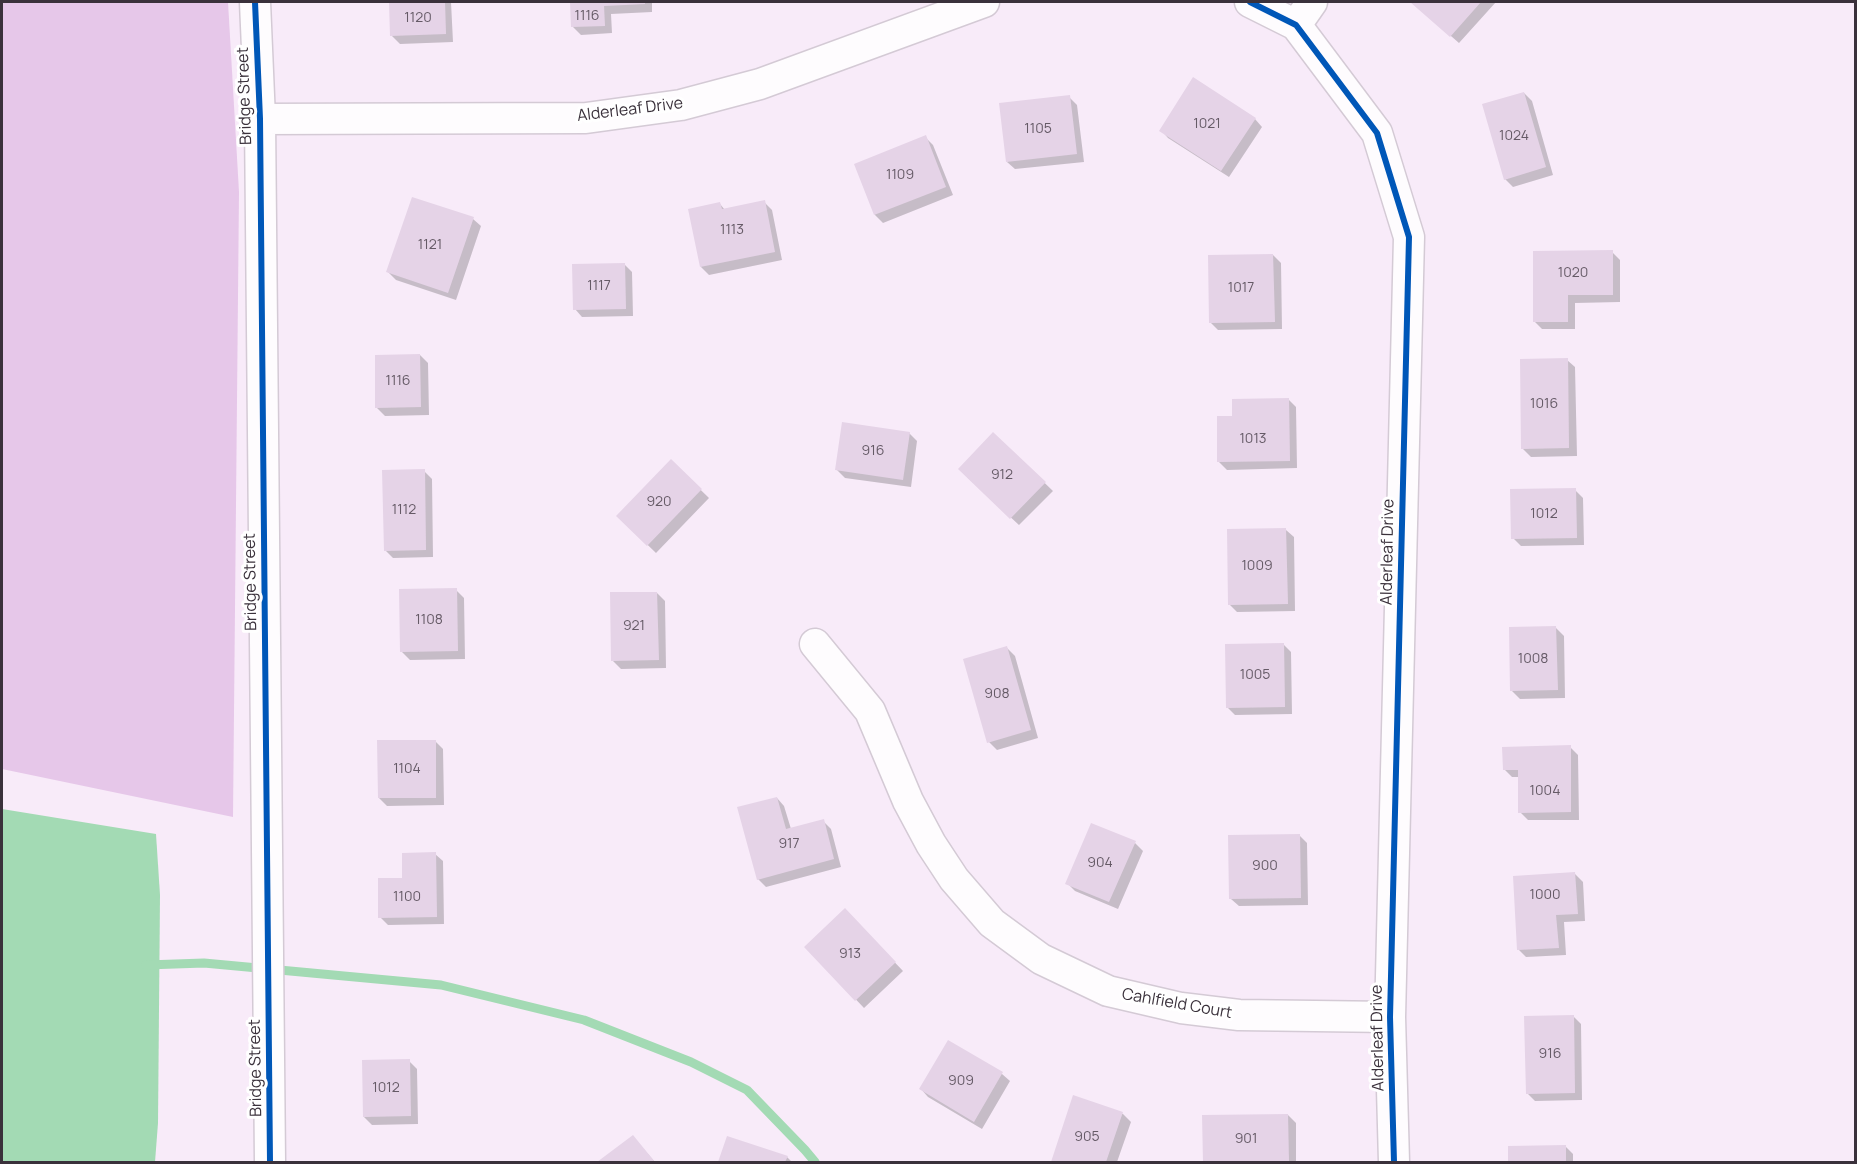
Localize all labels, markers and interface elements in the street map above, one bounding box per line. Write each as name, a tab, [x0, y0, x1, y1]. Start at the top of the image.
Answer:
house number: 1116	[574, 8, 600, 24]
house number: 1120	[404, 10, 432, 26]
street label: Bridge Street	[234, 47, 256, 145]
street label: Alderleaf Drive	[576, 94, 684, 126]
house number: 1021	[1193, 116, 1221, 132]
house number: 1105	[1024, 121, 1052, 137]
house number: 1024	[1499, 128, 1529, 144]
house number: 1109	[886, 167, 914, 183]
house number: 1113	[720, 222, 744, 238]
house number: 1121	[418, 237, 442, 253]
house number: 1020	[1558, 265, 1588, 281]
house number: 1117	[587, 278, 611, 294]
house number: 1017	[1228, 280, 1254, 296]
house number: 1116	[385, 373, 411, 389]
house number: 1016	[1530, 396, 1558, 412]
house number: 1013	[1239, 431, 1267, 447]
house number: 916	[862, 443, 884, 459]
house number: 912	[991, 467, 1013, 483]
house number: 920	[646, 494, 672, 510]
street label: Alderleaf Drive	[1377, 499, 1399, 605]
house number: 1112	[392, 502, 416, 518]
house number: 1012	[1530, 506, 1558, 522]
street label: Bridge Street	[241, 533, 261, 631]
house number: 1009	[1241, 558, 1273, 574]
house number: 1108	[415, 612, 443, 628]
house number: 921	[623, 618, 645, 634]
house number: 1008	[1518, 651, 1548, 667]
house number: 1005	[1240, 667, 1270, 683]
house number: 908	[984, 686, 1010, 702]
house number: 1104	[393, 761, 421, 777]
house number: 1004	[1530, 783, 1560, 799]
house number: 917	[778, 836, 800, 852]
house number: 904	[1087, 855, 1113, 871]
house number: 900	[1252, 858, 1278, 874]
house number: 1000	[1529, 887, 1561, 903]
house number: 1100	[393, 889, 421, 905]
house number: 913	[839, 946, 861, 962]
street label: Cahlfield Court	[1120, 985, 1234, 1023]
street label: Alderleaf Drive	[1367, 985, 1389, 1091]
street label: Bridge Street	[246, 1019, 266, 1117]
house number: 916	[1539, 1046, 1561, 1062]
house number: 909	[948, 1073, 974, 1089]
house number: 1012	[372, 1080, 400, 1096]
house number: 905	[1074, 1129, 1100, 1145]
house number: 901	[1235, 1131, 1257, 1147]

